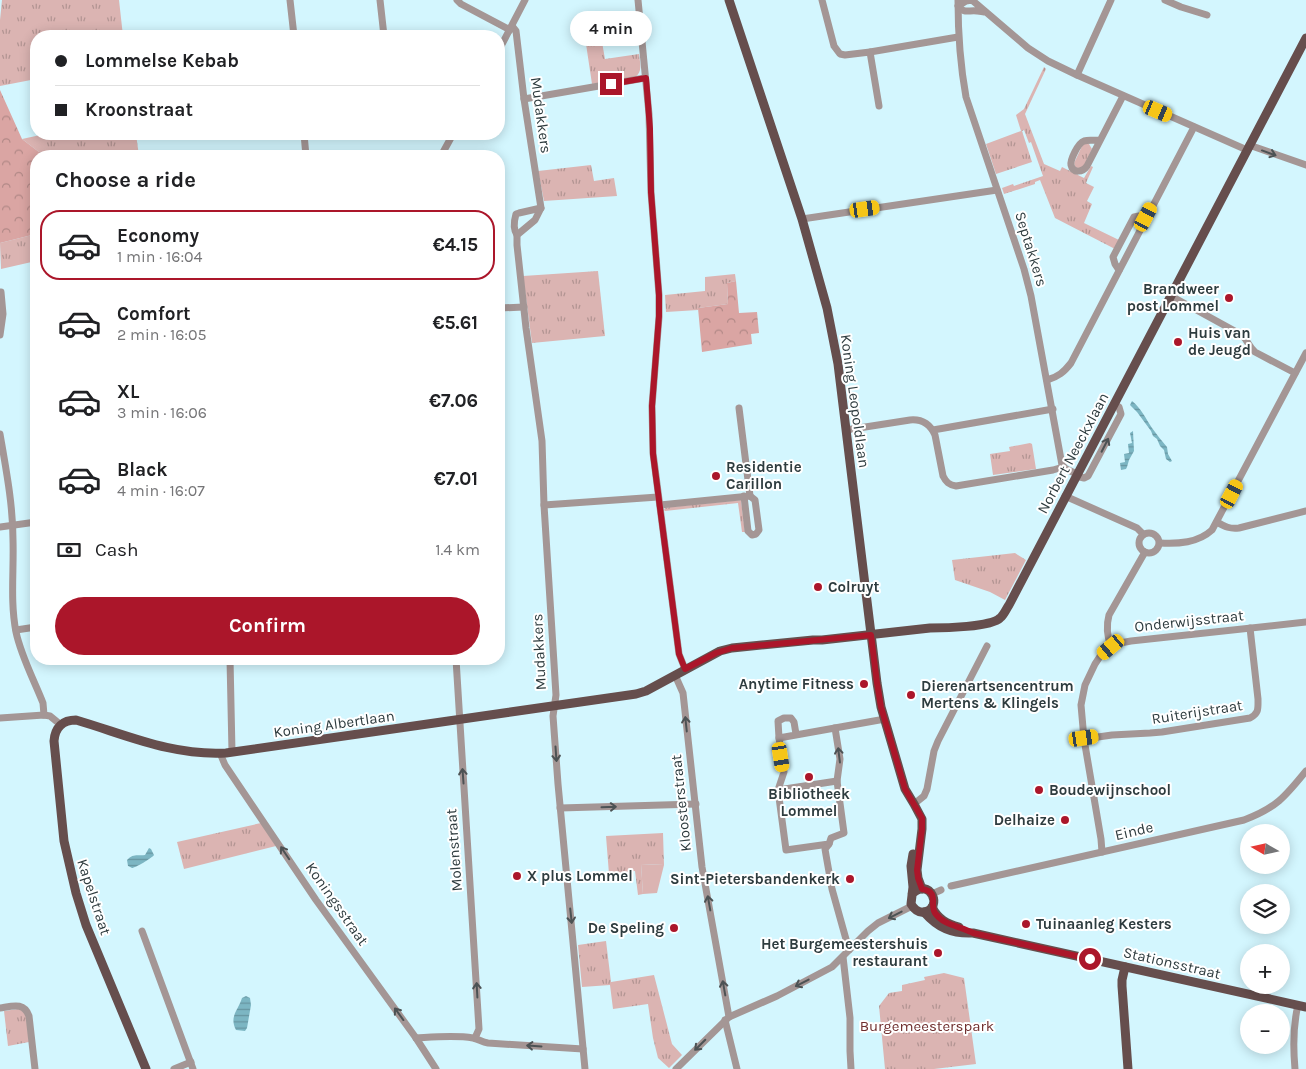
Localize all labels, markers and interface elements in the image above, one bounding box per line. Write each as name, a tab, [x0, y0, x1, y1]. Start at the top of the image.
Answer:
callout: 4 min	[570, 12, 652, 46]
text: 4 min	[589, 19, 633, 38]
text: Lommelse Kebab	[85, 50, 239, 72]
route end	[600, 73, 622, 95]
street label: Mudakkers	[527, 76, 555, 154]
car	[1141, 98, 1174, 124]
text: Kroonstraat	[85, 99, 193, 121]
one-way arrow	[1261, 149, 1276, 158]
text: Choose a ride	[55, 167, 196, 193]
car	[849, 199, 880, 219]
car	[1132, 200, 1159, 234]
street label: Septakkers	[1011, 209, 1051, 289]
icon: car	[57, 223, 102, 268]
text: Economy	[117, 225, 199, 247]
text: €4.15	[433, 234, 478, 256]
text: 1 min · 16:04	[117, 247, 203, 266]
place label: Brandweer post Lommel	[1127, 280, 1219, 315]
marker: Brandweer post Lommel	[1223, 292, 1235, 304]
icon: car	[57, 301, 102, 346]
text: Comfort	[117, 303, 191, 325]
text: €5.61	[433, 312, 478, 334]
place label: Huis van de Jeugd	[1188, 324, 1251, 359]
text: 2 min · 16:05	[117, 325, 207, 344]
street label: Koning Leopoldlaan	[837, 333, 873, 469]
marker: Huis van de Jeugd	[1172, 336, 1184, 348]
icon: car	[57, 379, 102, 424]
text: XL	[117, 381, 139, 403]
street label: Norbert Neeckxlaan	[1034, 389, 1112, 517]
text: €7.06	[429, 390, 478, 412]
text: 3 min · 16:06	[117, 403, 207, 422]
one-way arrow	[1101, 438, 1110, 453]
icon: car	[57, 457, 102, 502]
place label: Residentie Carillon	[726, 458, 802, 493]
text: Black	[117, 459, 168, 481]
text: €7.01	[434, 468, 478, 490]
marker: Residentie Carillon	[710, 470, 722, 482]
car	[1218, 477, 1245, 511]
text: 4 min · 16:07	[117, 481, 205, 500]
icon: cash	[55, 536, 83, 564]
text: Cash	[95, 539, 139, 561]
text: 1.4 km	[435, 540, 480, 559]
place label: Colruyt	[828, 578, 879, 596]
marker: Colruyt	[812, 581, 824, 593]
button: Confirm	[55, 597, 480, 655]
street label: Onderwijsstraat	[1133, 606, 1245, 636]
street label: Mudakkers	[528, 613, 550, 691]
car	[1094, 632, 1127, 662]
place label: Anytime Fitness	[739, 675, 854, 693]
place label: Dierenartsencentrum Mertens & Klingels	[921, 677, 1074, 712]
marker: Anytime Fitness	[858, 678, 870, 690]
marker: Dierenartsencentrum Mertens & Klingels	[905, 689, 917, 701]
street label: Ruiterijstraat	[1150, 696, 1244, 728]
street label: Koning Albertlaan	[272, 707, 396, 741]
one-way arrow	[681, 717, 691, 733]
car	[1068, 728, 1099, 748]
car	[771, 741, 790, 773]
one-way arrow	[551, 746, 560, 762]
one-way arrow	[834, 747, 844, 763]
street label: Kloosterstraat	[667, 753, 695, 852]
one-way arrow	[459, 768, 468, 784]
marker: Bibliotheek Lommel	[803, 771, 815, 783]
place label: Boudewijnschool	[1049, 781, 1171, 799]
marker: Boudewijnschool	[1033, 784, 1045, 796]
place label: Bibliotheek Lommel	[768, 785, 850, 820]
one-way arrow	[600, 802, 616, 811]
street label: Molenstraat	[442, 808, 466, 892]
place label: Delhaize	[994, 811, 1055, 829]
marker: Delhaize	[1059, 814, 1071, 826]
street label: Einde	[1113, 818, 1155, 844]
north arrow	[1240, 824, 1290, 874]
map controls	[1240, 824, 1290, 1054]
one-way arrow	[280, 846, 290, 860]
street label: Kapelstraat	[73, 857, 115, 938]
street label: Koningsstraat	[302, 859, 372, 949]
place label: X plus Lommel	[527, 867, 633, 885]
marker: X plus Lommel	[511, 870, 523, 882]
place label: Sint-Pietersbandenkerk	[670, 870, 840, 888]
marker: Sint-Pietersbandenkerk	[844, 873, 856, 885]
button: layers	[1240, 884, 1290, 934]
one-way arrow	[704, 895, 713, 911]
one-way arrow	[566, 908, 576, 924]
one-way arrow	[888, 911, 903, 920]
place label: Tuinaanleg Kesters	[1036, 915, 1172, 933]
marker: Tuinaanleg Kesters	[1020, 918, 1032, 930]
place label: De Speling	[588, 919, 664, 937]
marker: De Speling	[668, 922, 680, 934]
place label: Het Burgemeestershuis restaurant	[761, 935, 928, 970]
street label: Stationsstraat	[1122, 943, 1223, 983]
button: +	[1240, 944, 1290, 994]
marker: Het Burgemeestershuis restaurant	[932, 947, 944, 959]
route start	[1079, 948, 1101, 970]
one-way arrow	[795, 979, 810, 988]
one-way arrow	[718, 980, 728, 996]
one-way arrow	[472, 983, 481, 999]
button: −	[1240, 1004, 1290, 1054]
one-way arrow	[394, 1007, 404, 1021]
park label: Burgemeesterspark	[860, 1017, 994, 1035]
one-way arrow	[694, 1039, 706, 1051]
one-way arrow	[526, 1042, 542, 1051]

